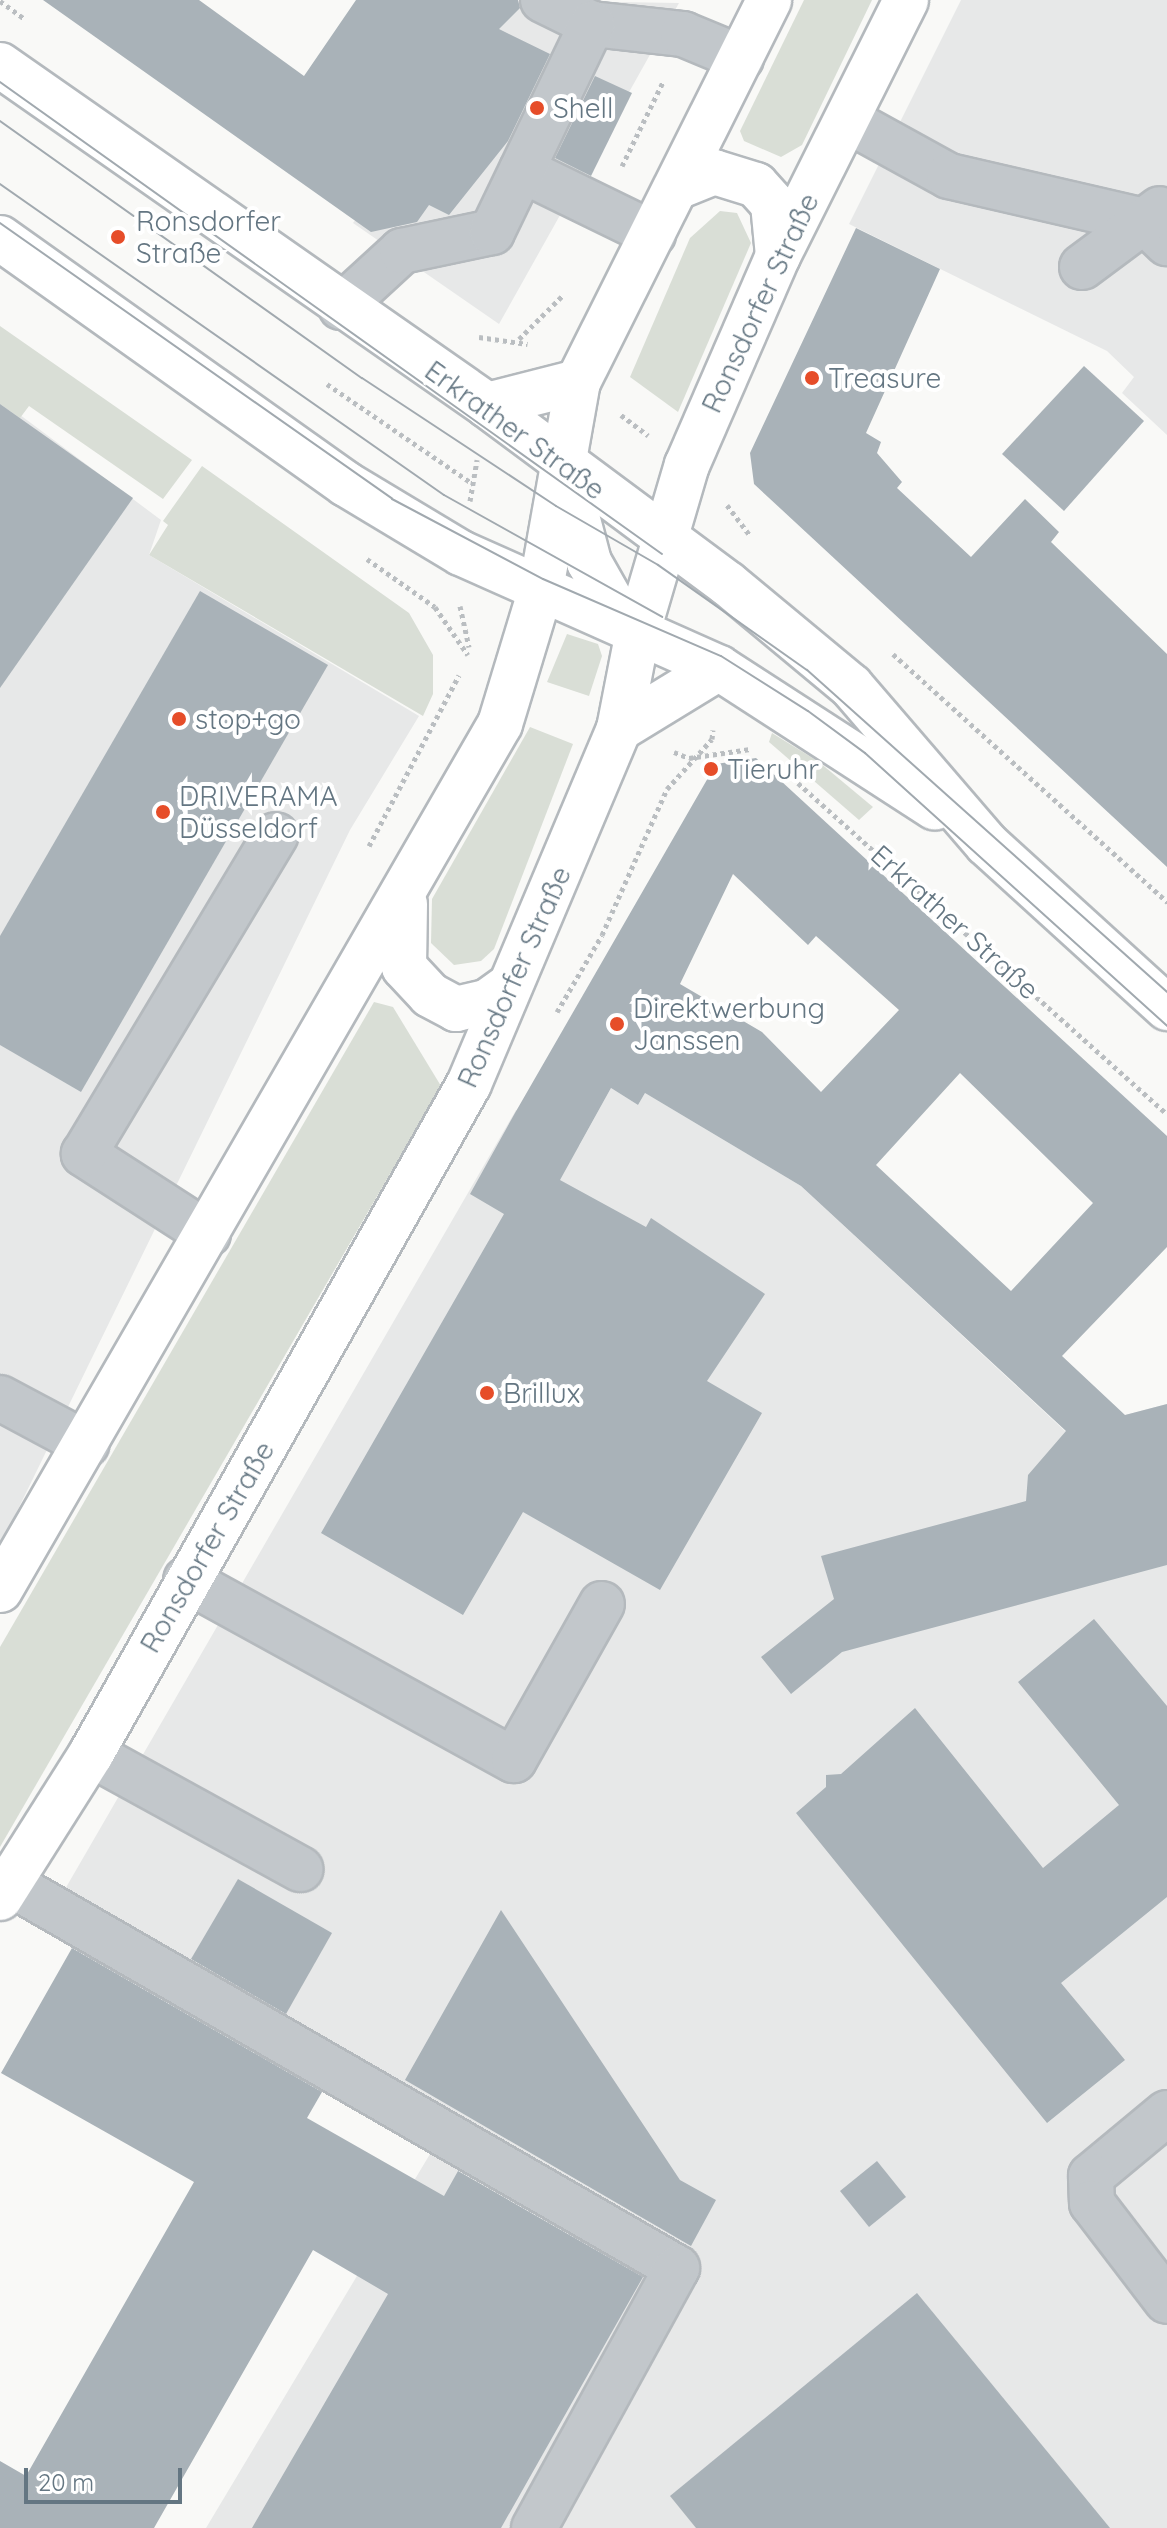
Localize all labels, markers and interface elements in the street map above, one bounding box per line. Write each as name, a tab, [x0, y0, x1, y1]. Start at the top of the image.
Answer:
place label: Shell	[553, 91, 613, 125]
marker: Shell	[528, 99, 546, 117]
street label: Ronsdorfer Straße	[694, 188, 826, 418]
place label: Ronsdorfer Straße	[136, 204, 281, 270]
marker: Ronsdorfer Straße	[107, 226, 129, 248]
street label: Erkrather Straße	[419, 353, 611, 507]
place label: Treasure	[828, 361, 941, 395]
marker: Treasure	[803, 369, 821, 387]
place label: stop+go	[195, 702, 301, 736]
marker: stop+go	[170, 710, 188, 728]
place label: Tieruhr	[727, 752, 819, 786]
marker: Tieruhr	[702, 760, 720, 778]
place label: DRIVERAMA Düsseldorf	[179, 779, 338, 845]
marker: DRIVERAMA Düsseldorf	[154, 803, 172, 821]
street label: Erkrather Straße	[864, 838, 1046, 1006]
street label: Ronsdorfer Straße	[450, 861, 578, 1093]
place label: Direktwerbung Janssen	[633, 991, 825, 1057]
marker: Direktwerbung Janssen	[608, 1015, 626, 1033]
place label: Brillux	[503, 1376, 580, 1410]
marker: Brillux	[478, 1384, 496, 1402]
street label: Ronsdorfer Straße	[133, 1435, 281, 1659]
scale bar	[28, 2452, 186, 2502]
text: 20 m	[38, 2467, 94, 2497]

